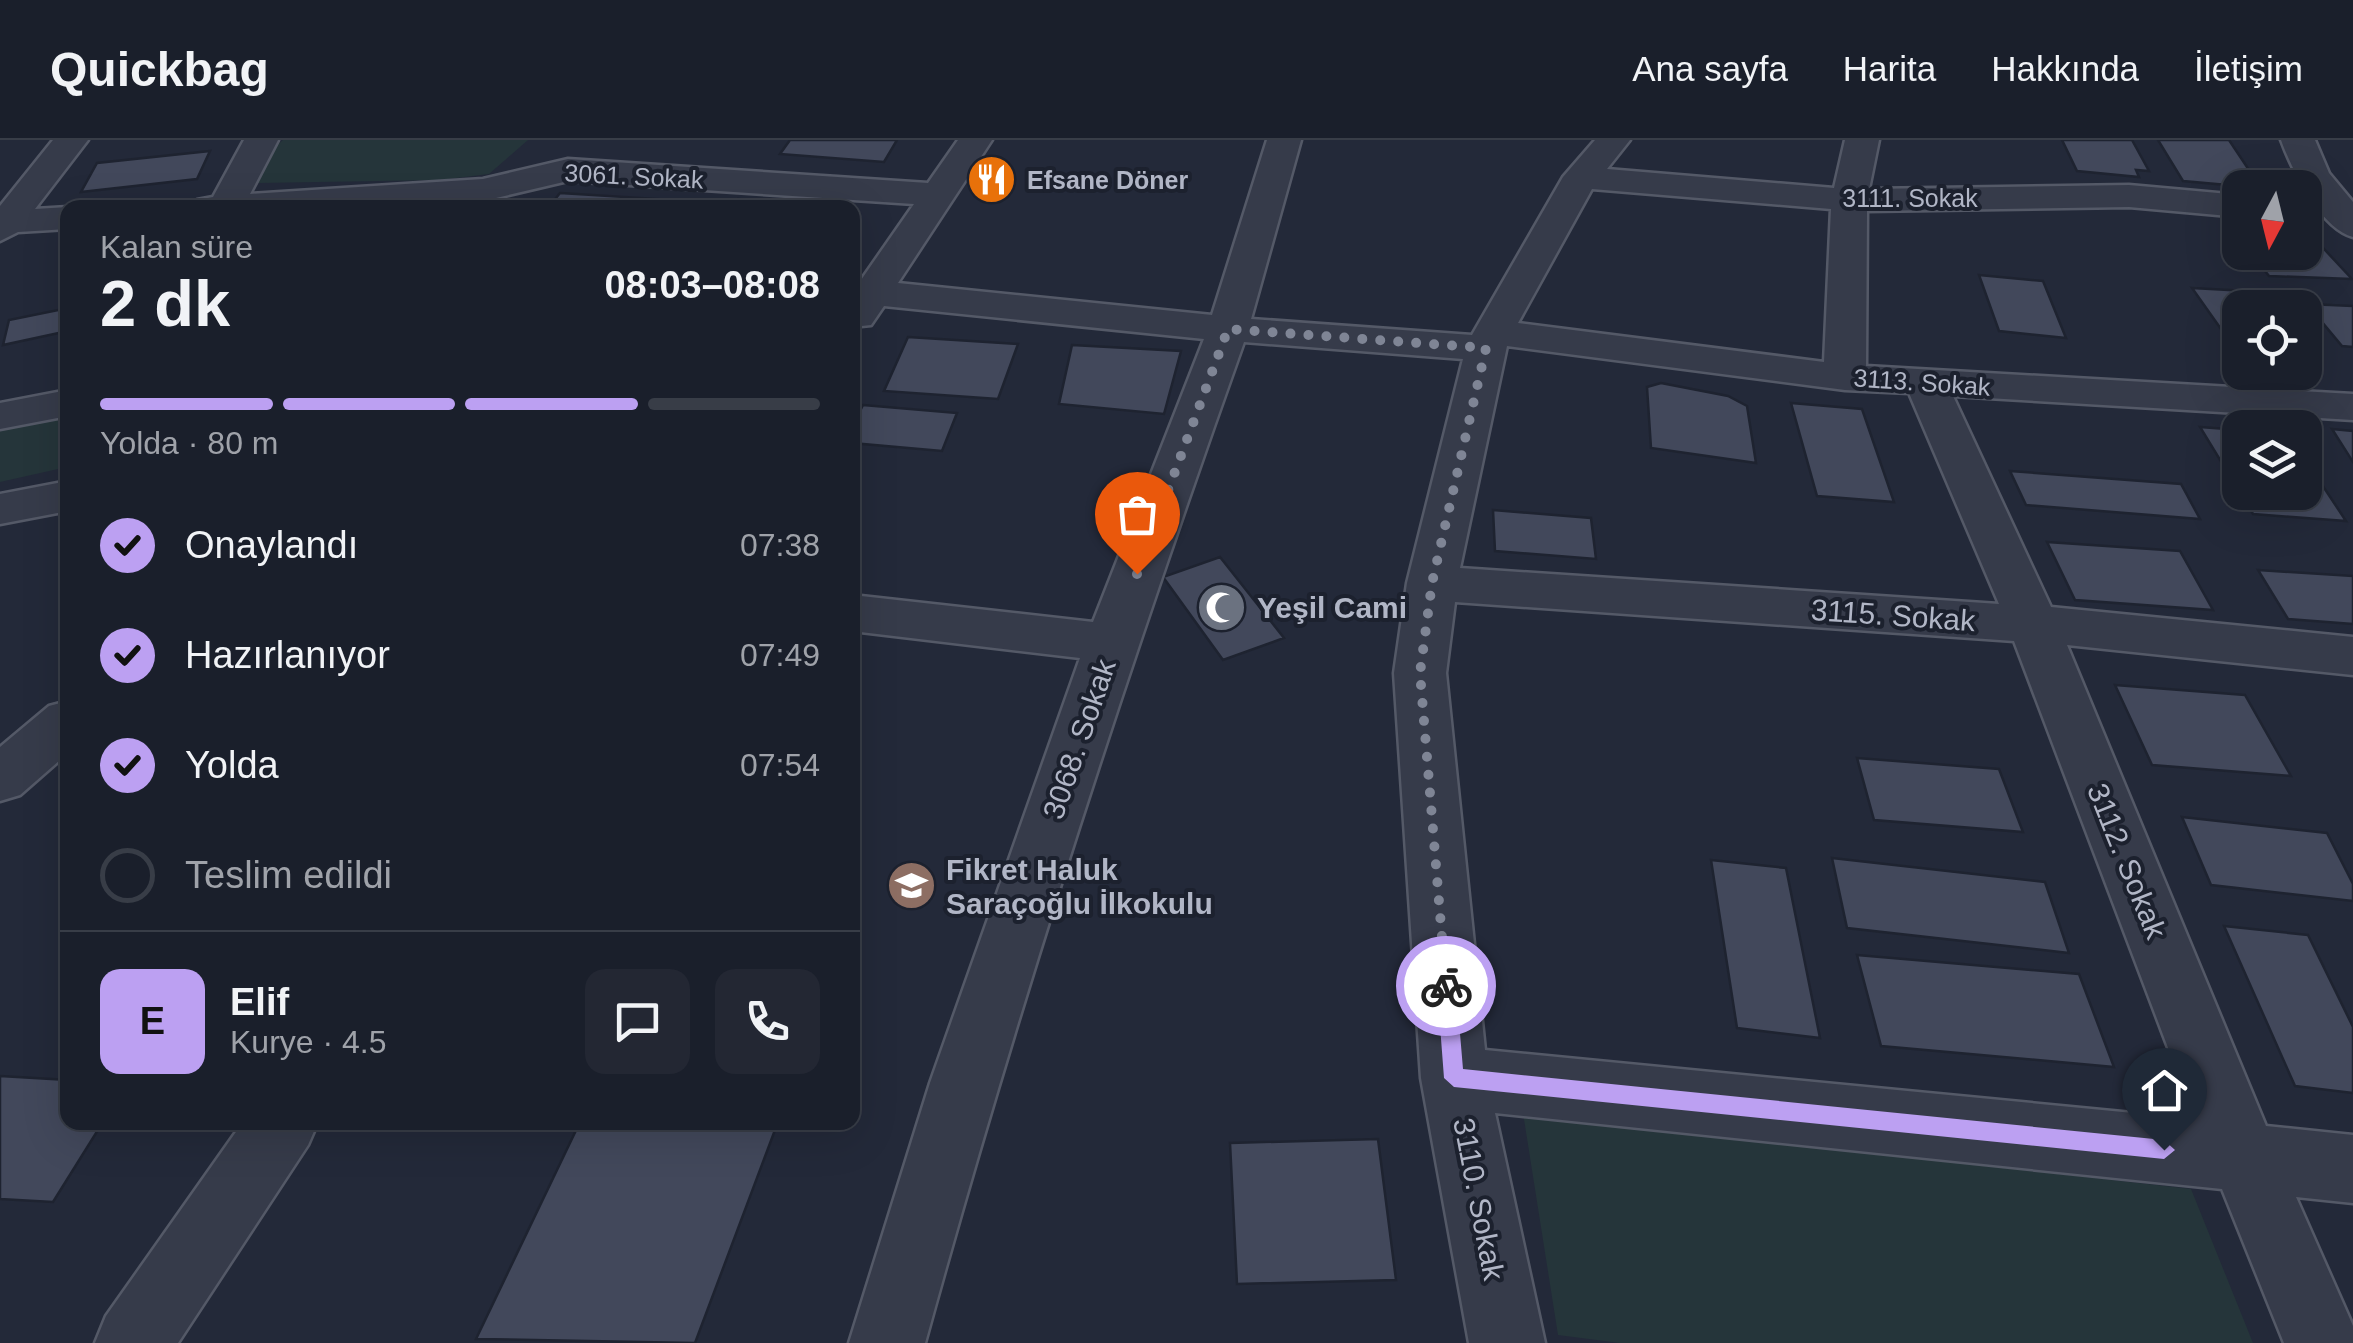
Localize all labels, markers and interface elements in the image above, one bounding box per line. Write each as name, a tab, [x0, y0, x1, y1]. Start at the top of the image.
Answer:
text: Quickbag	[50, 43, 269, 96]
text: Ana sayfa	[1632, 49, 1788, 88]
text: Harita	[1843, 49, 1936, 88]
text: Hakkında	[1991, 49, 2139, 88]
text: İletişim	[2194, 49, 2303, 88]
restaurant icon: Efsane Döner	[966, 154, 1018, 206]
street label: 3061. Sokak	[564, 158, 705, 194]
place label: Efsane Döner	[1027, 166, 1188, 194]
north arrow	[2222, 170, 2322, 270]
map controls	[2222, 170, 2322, 510]
street label: 3111. Sokak	[1842, 184, 1978, 212]
text: Kalan süre	[100, 229, 253, 265]
text: 08:03–08:08	[604, 264, 820, 306]
text: 2 dk	[100, 267, 230, 340]
button: locate	[2222, 290, 2322, 390]
street label: 3113. Sokak	[1853, 363, 1992, 401]
button: layers	[2222, 410, 2322, 510]
text: Yolda · 80 m	[100, 425, 278, 461]
pin	[1095, 472, 1180, 575]
icon: bag	[1110, 487, 1165, 542]
icon: check	[100, 518, 155, 573]
text: Onaylandı	[185, 524, 358, 566]
text: 07:38	[740, 527, 820, 563]
mosque icon: Yeşil Cami	[1196, 581, 1248, 633]
place label: Yeşil Cami	[1257, 591, 1407, 624]
street label: 3115. Sokak	[1810, 593, 1977, 637]
icon: check	[100, 628, 155, 683]
text: Hazırlanıyor	[185, 634, 390, 676]
text: 07:49	[740, 637, 820, 673]
street label: 3068. Sokak	[1036, 654, 1122, 823]
icon: check	[100, 738, 155, 793]
text: Yolda	[185, 744, 279, 786]
text: 07:54	[740, 747, 820, 783]
street label: 3112. Sokak	[2081, 779, 2173, 944]
place label: Fikret Haluk Saraçoğlu İlkokulu	[946, 853, 1213, 920]
text: Teslim edildi	[185, 854, 392, 896]
school or university icon: Fikret Haluk Saraçoğlu İlkokulu	[885, 860, 937, 912]
courier	[1396, 936, 1496, 1036]
icon: bike	[1419, 959, 1474, 1014]
button: chat	[585, 969, 690, 1074]
button: phone	[715, 969, 820, 1074]
text: Elif	[230, 981, 289, 1023]
text: E	[140, 1000, 165, 1042]
text: Kurye · 4.5	[230, 1024, 387, 1060]
pin	[2122, 1048, 2207, 1151]
icon: home	[2137, 1063, 2192, 1118]
street label: 3110. Sokak	[1447, 1115, 1511, 1284]

